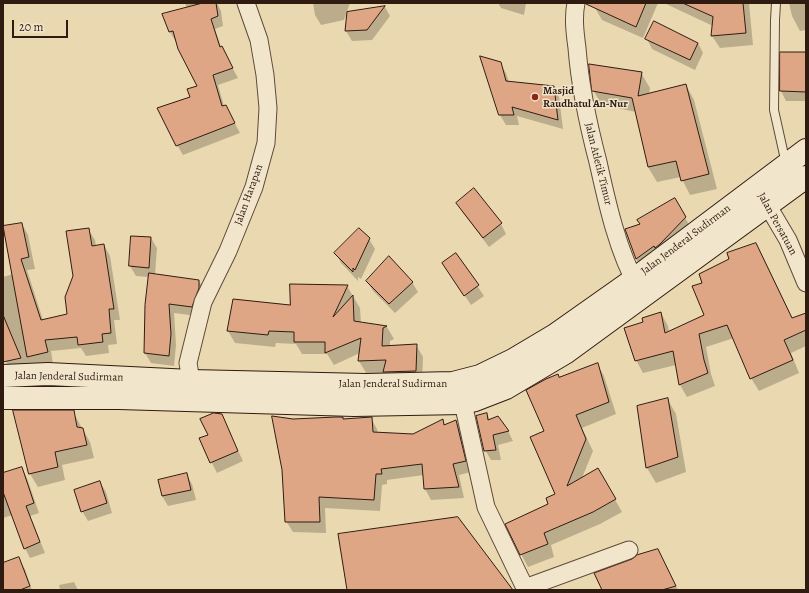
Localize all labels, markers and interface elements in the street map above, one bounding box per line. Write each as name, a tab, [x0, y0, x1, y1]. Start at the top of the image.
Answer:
scale bar	[14, 12, 70, 38]
text: 20 m	[19, 19, 43, 35]
place label: Masjid Raudhatul An-Nur	[543, 84, 628, 110]
marker: Masjid Raudhatul An-Nur	[530, 92, 540, 102]
street label: Jalan Atletik Timur	[581, 121, 615, 207]
street label: Jalan Harapan	[232, 163, 266, 227]
street label: Jalan Persatuan	[754, 190, 800, 258]
street label: Jalan Jenderal Sudirman	[639, 202, 733, 278]
street label: Jalan Jenderal Sudirman	[15, 369, 123, 385]
street label: Jalan Jenderal Sudirman	[339, 377, 447, 391]

